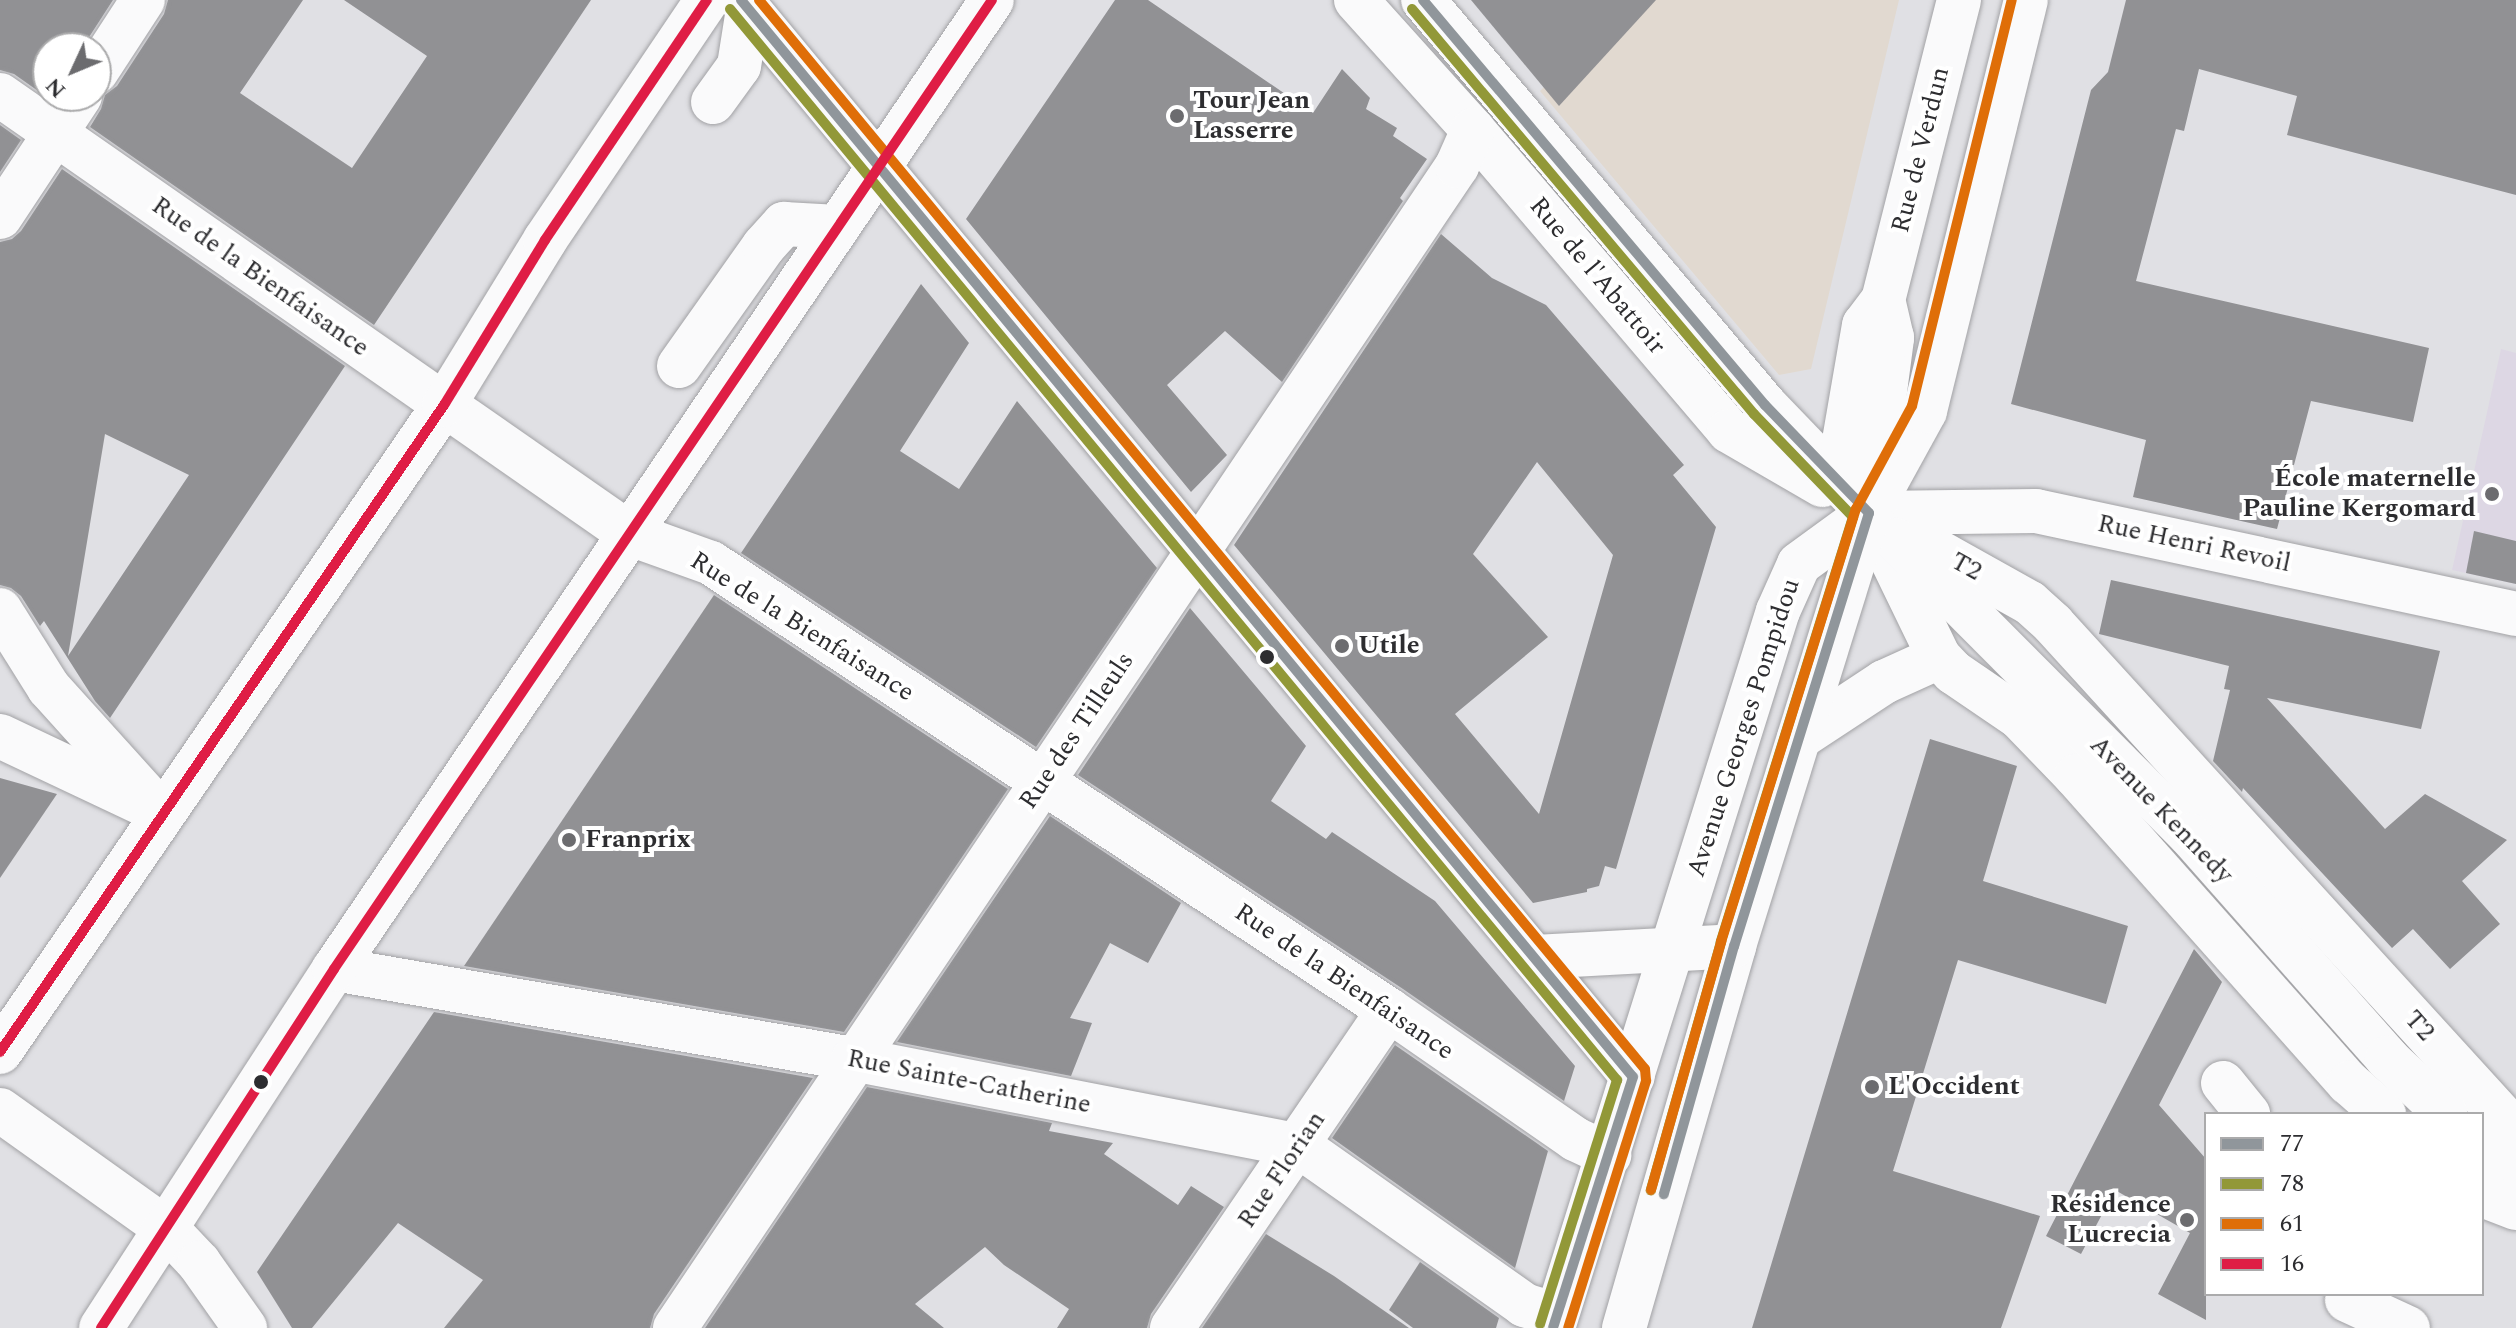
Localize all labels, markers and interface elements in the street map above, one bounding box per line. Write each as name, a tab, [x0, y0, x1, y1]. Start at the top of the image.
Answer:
north arrow	[32, 32, 112, 112]
street label: Rue de Verdun	[1885, 64, 1957, 236]
text: N	[38, 70, 74, 106]
place label: Tour Jean Lasserre	[1193, 85, 1310, 146]
marker: Tour Jean Lasserre	[1168, 107, 1186, 125]
street label: Rue de la Bienfaisance	[145, 190, 375, 364]
street label: Rue de l'Abattoir	[1522, 191, 1672, 361]
place label: École maternelle Pauline Kergomard	[2243, 463, 2476, 524]
marker: École maternelle Pauline Kergomard	[2483, 485, 2501, 503]
street label: Rue Henri Revoil	[2095, 508, 2293, 580]
street label: Rue de la Bienfaisance	[684, 545, 920, 709]
street label: T2	[1945, 546, 1987, 588]
street label: Avenue Georges Pompidou	[1681, 575, 1807, 881]
place label: Utile	[1358, 630, 1420, 662]
marker: Utile	[1333, 637, 1351, 655]
street label: Rue des Tilleuls	[1013, 647, 1141, 815]
unlabelled marker	[1259, 649, 1275, 665]
street label: Avenue Kennedy	[2083, 730, 2239, 890]
place label: Franprix	[585, 824, 691, 856]
marker: Franprix	[560, 831, 578, 849]
street label: Rue de la Bienfaisance	[1228, 897, 1460, 1067]
street label: T2	[2397, 1004, 2441, 1048]
street label: Rue Sainte-Catherine	[844, 1043, 1094, 1121]
place label: L'Occident	[1888, 1071, 2020, 1103]
unlabelled marker	[253, 1074, 269, 1090]
marker: L'Occident	[1863, 1078, 1881, 1096]
street label: Rue Florian	[1232, 1106, 1332, 1234]
legend	[2204, 1112, 2484, 1296]
text: 77	[2280, 1126, 2304, 1162]
text: 78	[2280, 1166, 2304, 1202]
place label: Résidence Lucrecia	[2050, 1189, 2171, 1250]
text: 61	[2280, 1206, 2304, 1242]
marker: Résidence Lucrecia	[2178, 1211, 2196, 1229]
text: 16	[2280, 1246, 2304, 1282]

